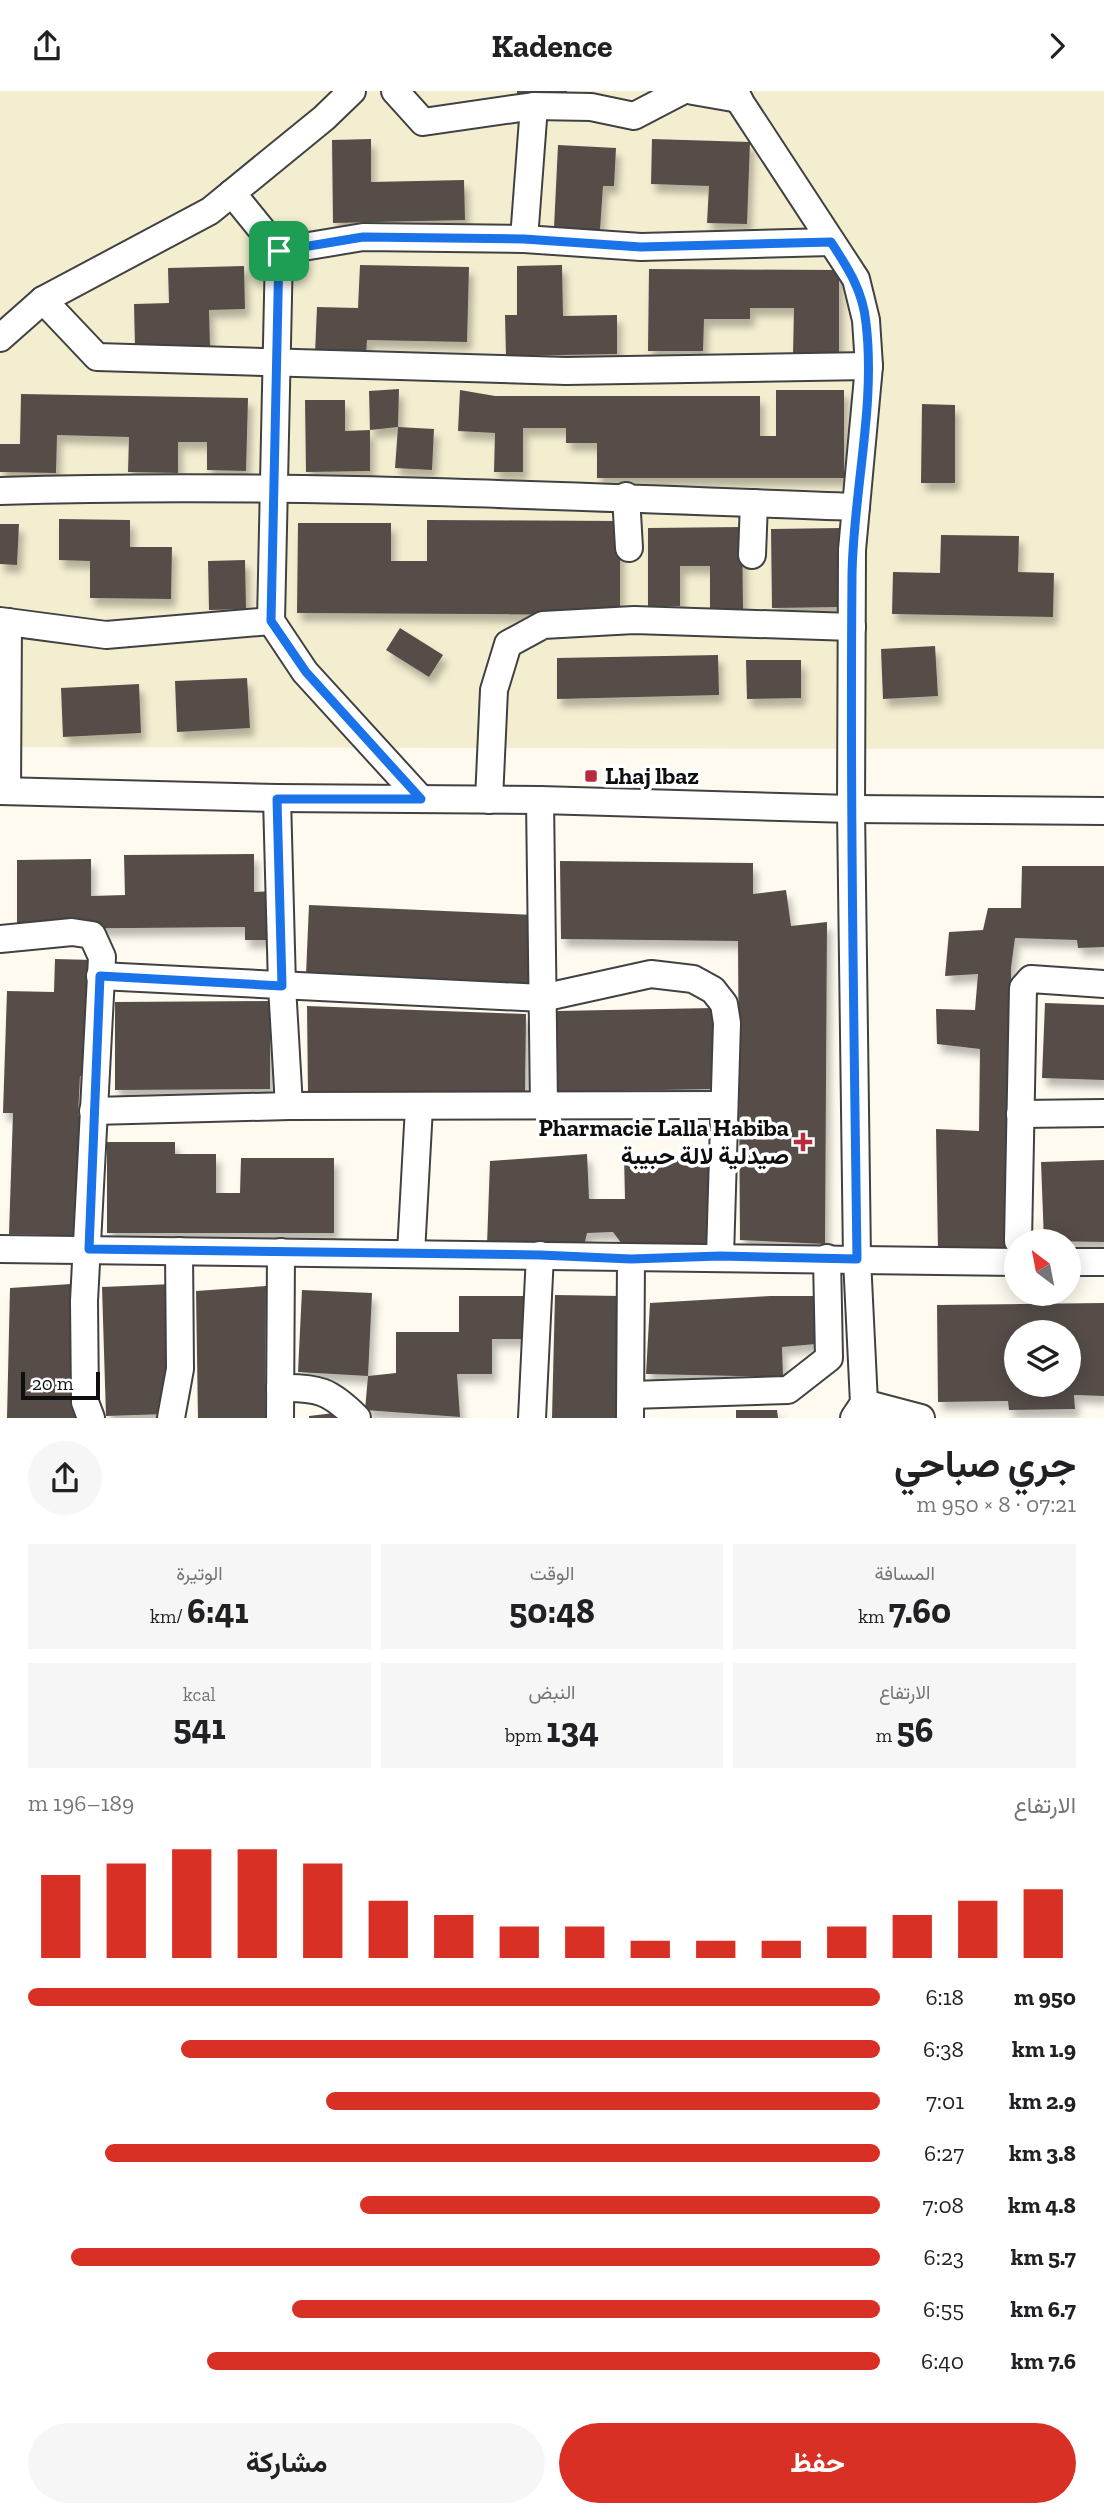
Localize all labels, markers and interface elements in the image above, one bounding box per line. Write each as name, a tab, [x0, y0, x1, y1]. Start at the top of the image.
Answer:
icon: share	[28, 27, 66, 65]
text: Kadence	[492, 27, 612, 65]
icon: forward	[1038, 27, 1076, 65]
pin	[249, 221, 309, 281]
icon: arrive	[260, 232, 298, 270]
place label: Lhaj lbaz	[605, 761, 699, 790]
marker: Lhaj lbaz	[583, 768, 599, 784]
place label: Pharmacie Lalla Habiba صيدلية لالة حبيبة	[538, 1113, 789, 1170]
marker: Pharmacie Lalla Habiba صيدلية لالة حبيبة	[795, 1134, 811, 1150]
north arrow	[1004, 1229, 1082, 1305]
map controls	[1004, 1229, 1081, 1397]
button: layers	[1004, 1320, 1081, 1397]
scale bar	[21, 1369, 100, 1401]
text: 20 m	[32, 1372, 73, 1395]
button: share	[28, 1441, 102, 1515]
text: جري صباحي	[894, 1441, 1076, 1487]
text: 07:21 · 8 × 950 m	[916, 1490, 1076, 1518]
text: الوتيرة	[176, 1562, 223, 1585]
text: الوقت	[530, 1562, 574, 1585]
text: المسافة	[875, 1562, 935, 1585]
text: 6:41	[187, 1590, 249, 1632]
text: 50:48	[509, 1590, 595, 1632]
text: 7.60	[889, 1590, 951, 1632]
text: /km	[150, 1605, 187, 1628]
text: km	[858, 1605, 889, 1628]
text: النبض	[529, 1681, 576, 1704]
text: الارتفاع	[879, 1681, 930, 1704]
text: kcal	[183, 1683, 216, 1706]
text: 541	[173, 1706, 226, 1748]
text: 134	[546, 1709, 599, 1751]
text: 56	[897, 1709, 934, 1751]
text: bpm	[505, 1724, 546, 1747]
text: m	[876, 1724, 897, 1747]
text: 189–196 m	[28, 1789, 134, 1817]
text: الارتفاع	[1014, 1791, 1076, 1819]
text: 6:18	[925, 1983, 964, 2011]
text: 950 m	[1014, 1983, 1076, 2011]
text: 6:38	[923, 2035, 964, 2063]
text: 1.9 km	[1012, 2035, 1076, 2063]
text: 7:01	[926, 2087, 964, 2115]
text: 2.9 km	[1009, 2087, 1076, 2115]
text: 6:27	[924, 2139, 964, 2167]
text: 3.8 km	[1009, 2139, 1076, 2167]
text: 7:08	[922, 2191, 964, 2219]
text: 4.8 km	[1008, 2191, 1076, 2219]
text: 6:23	[924, 2243, 964, 2271]
text: 5.7 km	[1011, 2243, 1076, 2271]
text: 6:55	[923, 2295, 964, 2323]
text: 6.7 km	[1010, 2295, 1076, 2323]
text: 6:40	[921, 2347, 964, 2375]
text: 7.6 km	[1011, 2347, 1076, 2375]
button: مشاركة	[28, 2423, 545, 2503]
button: حفظ	[559, 2423, 1076, 2503]

